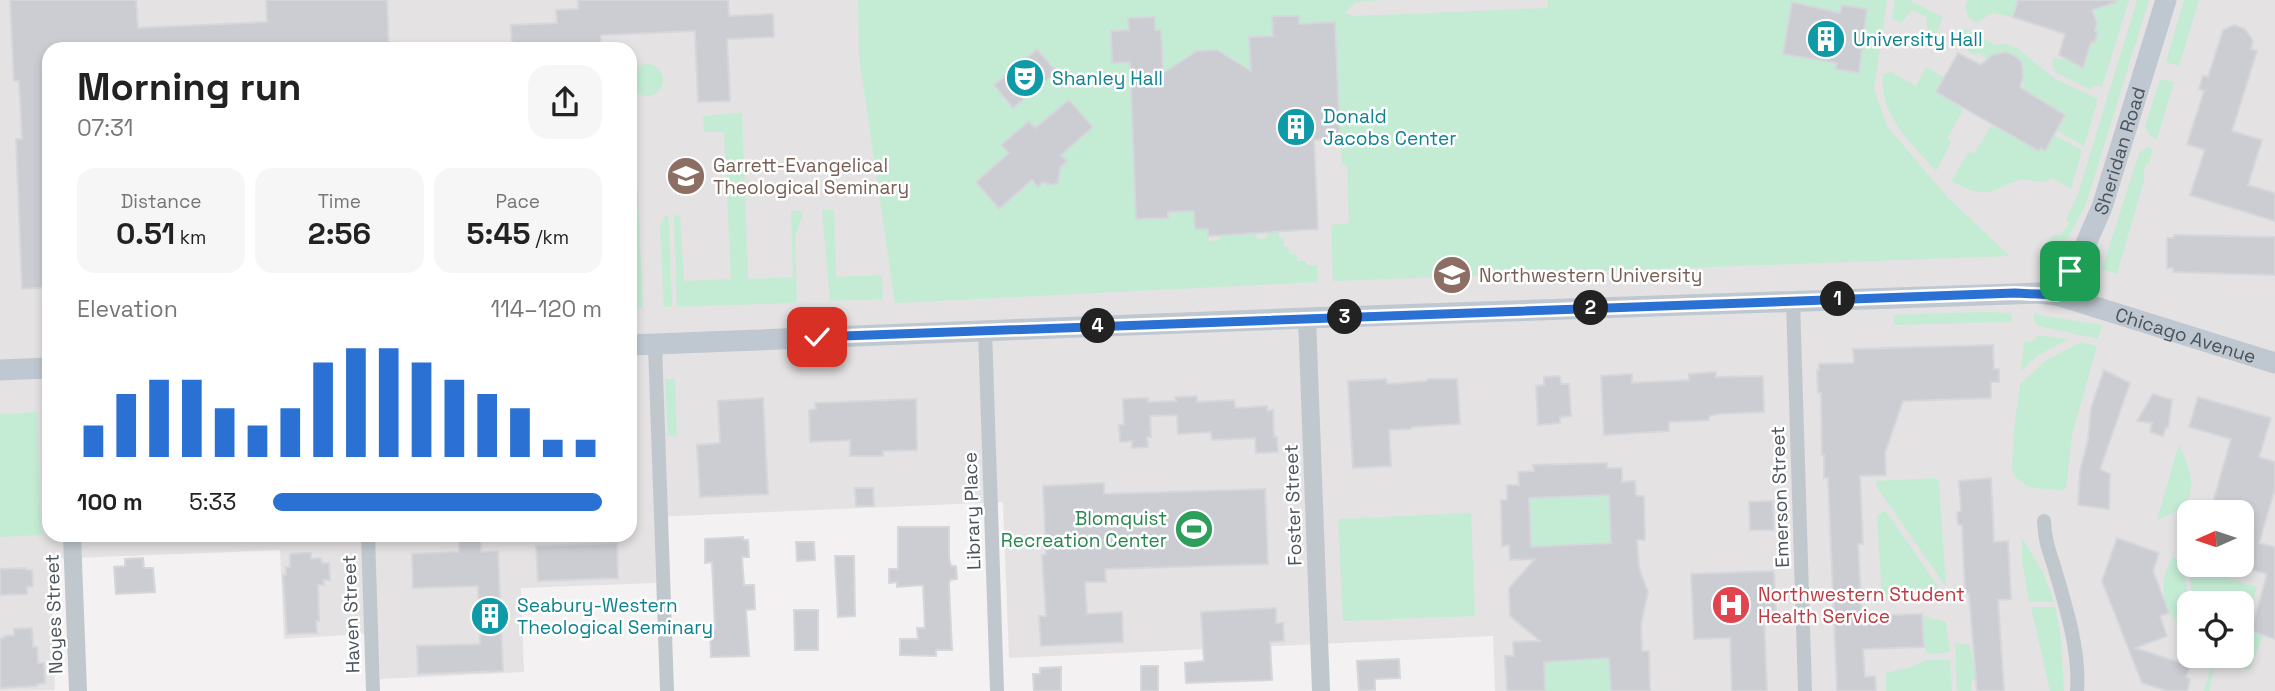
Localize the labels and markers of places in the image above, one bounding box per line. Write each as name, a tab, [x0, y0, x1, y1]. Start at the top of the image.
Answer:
building icon: University Hall	[1805, 18, 1847, 60]
place label: University Hall	[1853, 27, 1983, 52]
theatre icon: Shanley Hall	[1004, 57, 1046, 99]
place label: Shanley Hall	[1052, 66, 1163, 91]
place label: Donald Jacobs Center	[1323, 104, 1456, 151]
building icon: Donald Jacobs Center	[1275, 106, 1317, 148]
place label: Garrett-Evangelical Theological Seminary	[713, 153, 909, 200]
school or university icon: Garrett-Evangelical Theological Seminary	[665, 155, 707, 197]
pin	[2040, 241, 2100, 301]
school or university icon: Northwestern University	[1431, 254, 1473, 296]
place label: Northwestern University	[1479, 263, 1702, 288]
pin: 1	[1820, 282, 1856, 316]
pin: 2	[1574, 290, 1608, 326]
pin: 3	[1328, 300, 1362, 334]
pin	[787, 307, 847, 367]
pin: 4	[1080, 308, 1116, 344]
place label: Blomquist Recreation Center	[1001, 506, 1167, 553]
sports icon: Blomquist Recreation Center	[1173, 508, 1215, 550]
place label: Northwestern Student Health Service	[1758, 582, 1965, 629]
hospital icon: Northwestern Student Health Service	[1710, 584, 1752, 626]
place label: Seabury-Western Theological Seminary	[517, 593, 713, 640]
building icon: Seabury-Western Theological Seminary	[469, 595, 511, 637]

